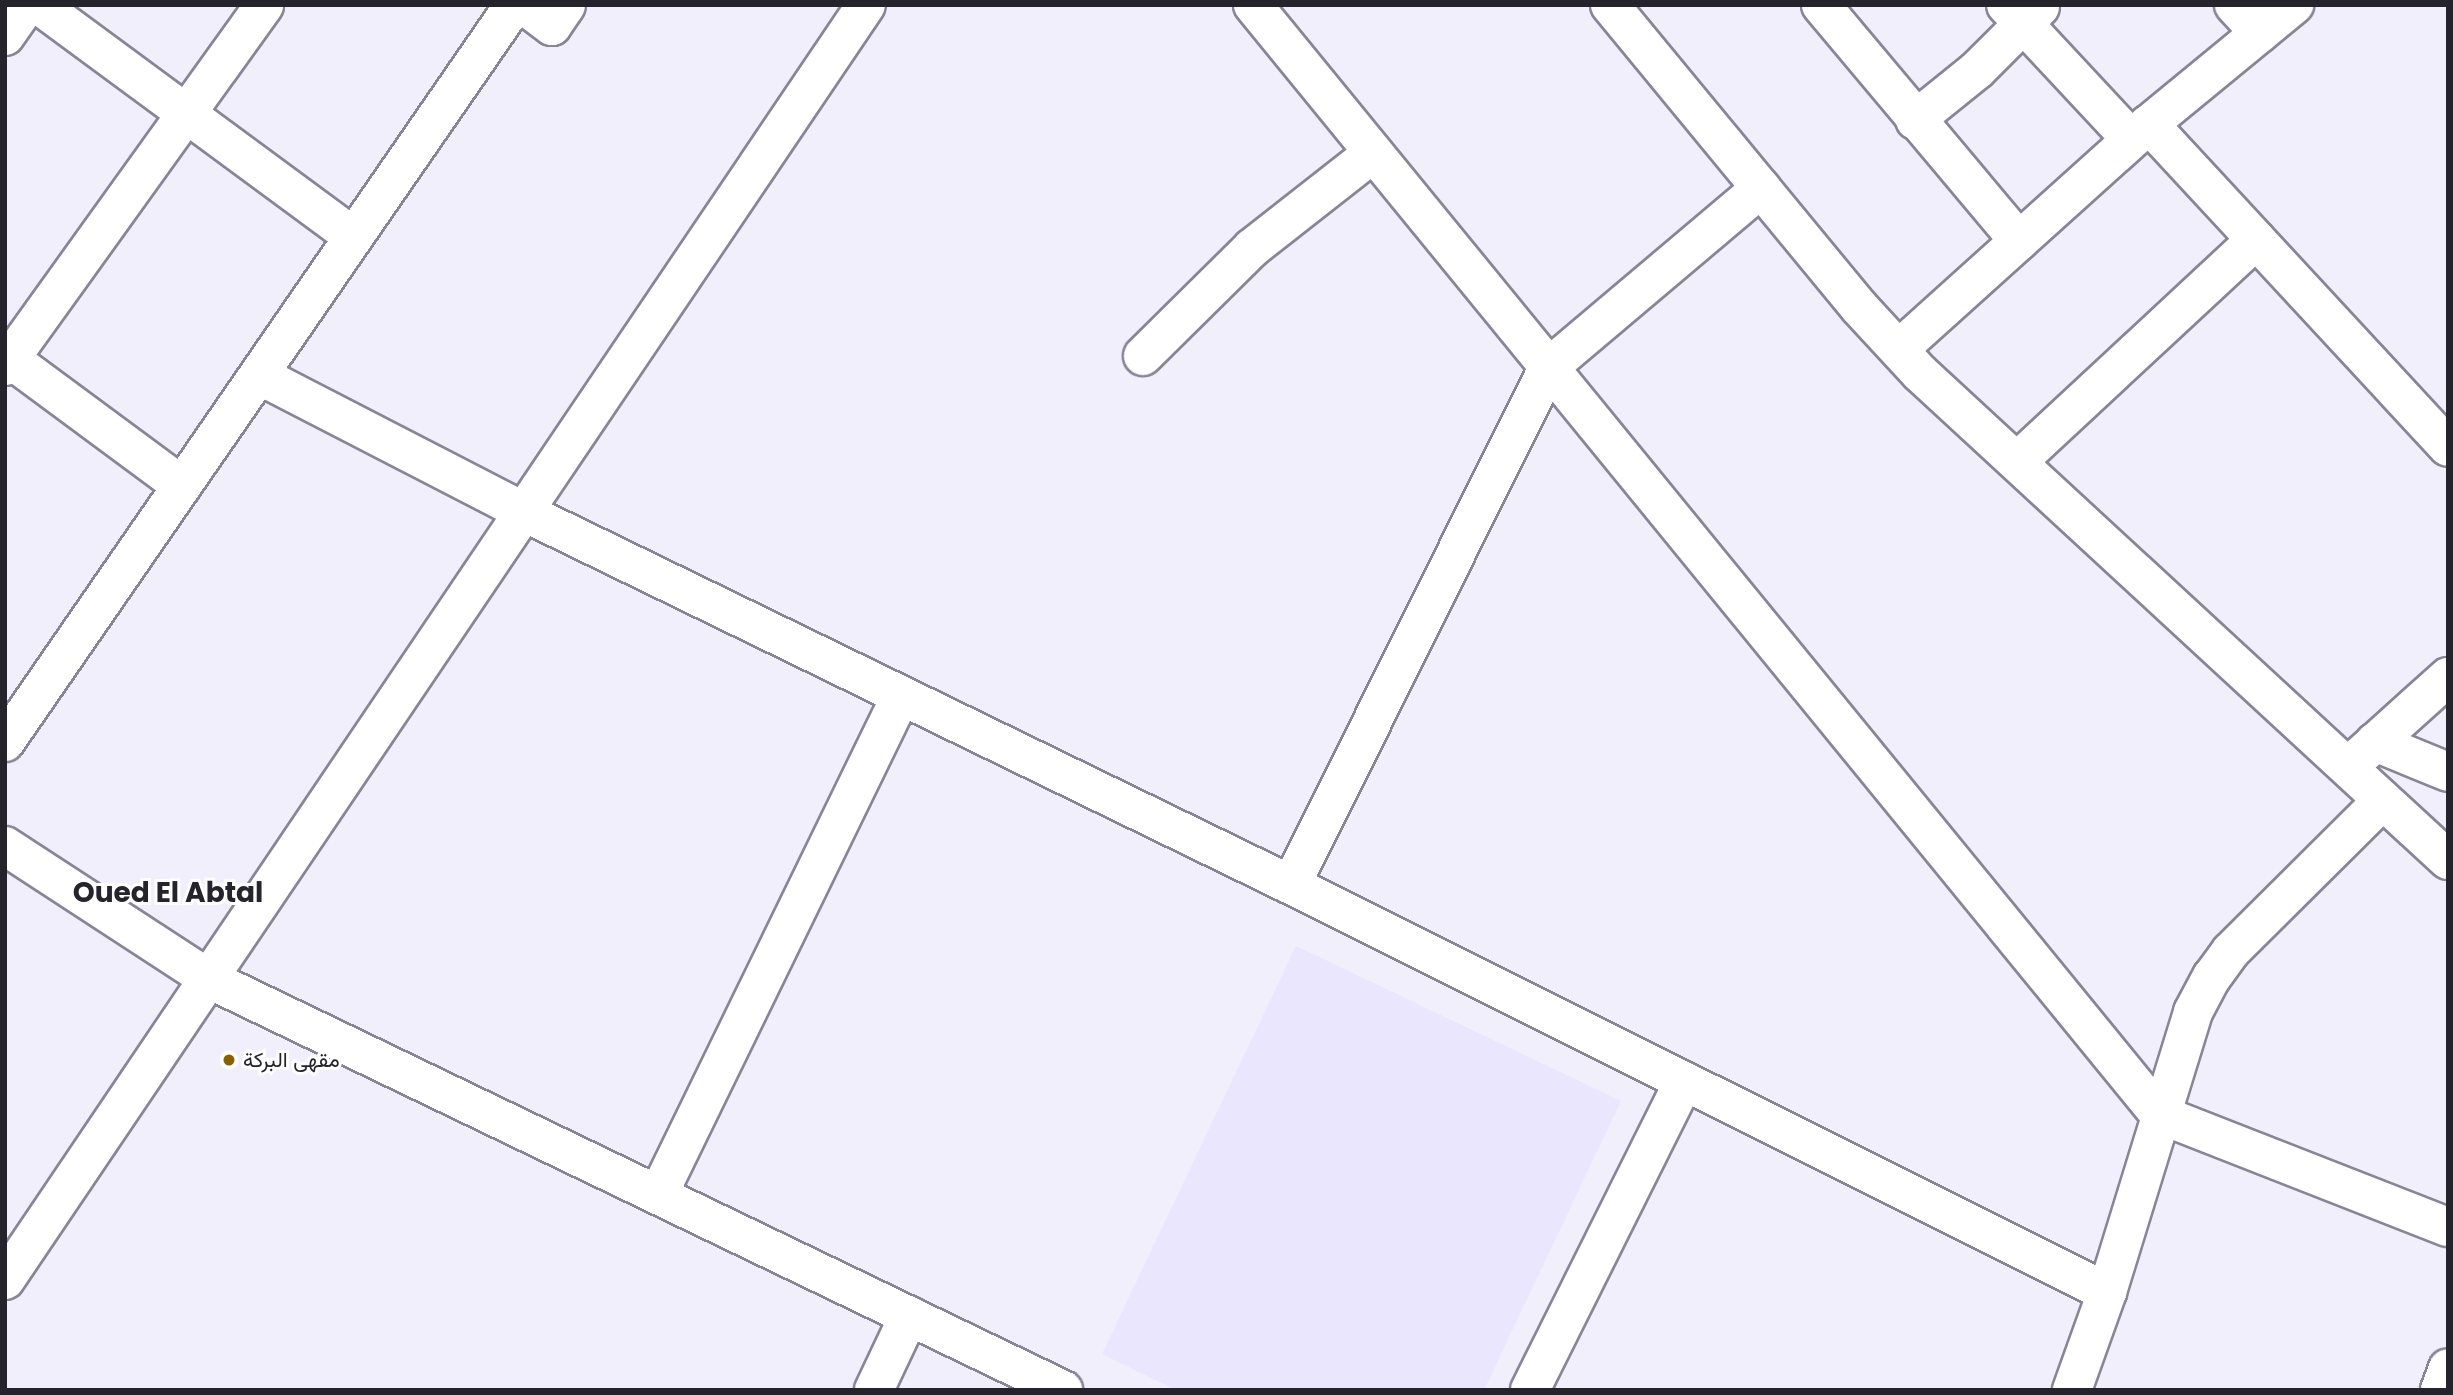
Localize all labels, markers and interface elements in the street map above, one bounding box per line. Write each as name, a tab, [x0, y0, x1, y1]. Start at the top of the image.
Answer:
district label: Oued El Abtal	[73, 876, 263, 910]
place label: مقهى البركة	[243, 1047, 340, 1073]
marker: مقهى البركة	[221, 1052, 237, 1068]

